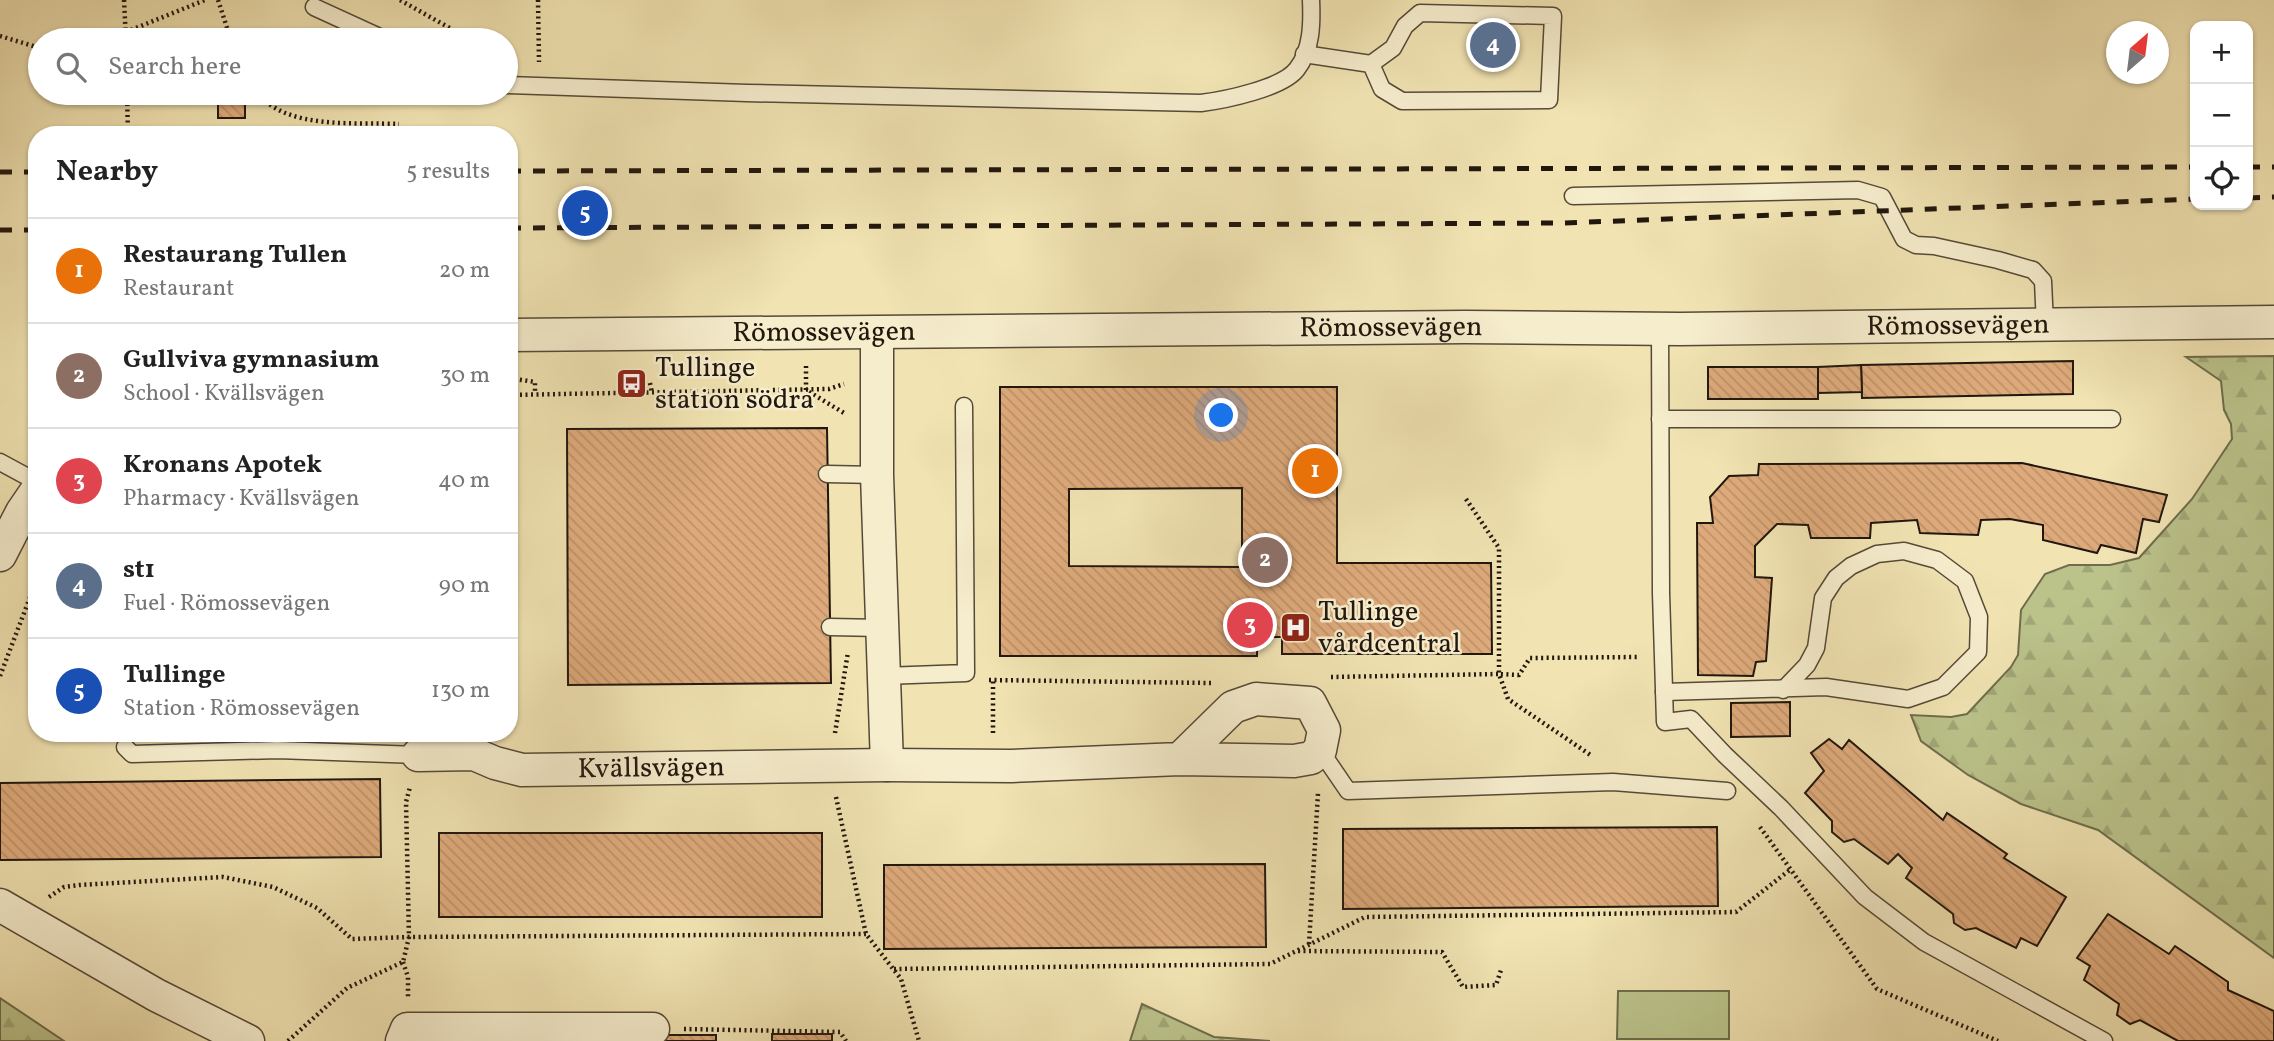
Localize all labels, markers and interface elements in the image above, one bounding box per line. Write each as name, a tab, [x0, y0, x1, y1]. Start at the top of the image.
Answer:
pin: 4	[1470, 19, 1516, 71]
north arrow	[2106, 21, 2169, 84]
map controls	[2190, 21, 2253, 210]
button: +	[2190, 21, 2253, 84]
search box	[28, 28, 518, 105]
icon: search	[52, 48, 90, 86]
text: Search here	[108, 49, 241, 85]
button: −	[2190, 84, 2253, 147]
button: locate	[2190, 147, 2253, 210]
text: Nearby	[56, 151, 158, 193]
text: 5 results	[406, 156, 490, 188]
pin: 5	[562, 187, 608, 239]
text: Restaurang Tullen	[123, 237, 347, 273]
text: 1	[74, 255, 84, 287]
text: 20 m	[439, 255, 490, 287]
text: Restaurant	[123, 273, 234, 305]
street label: Römossevägen	[1866, 305, 2050, 346]
street label: Römossevägen	[1299, 307, 1483, 348]
street label: Römossevägen	[732, 312, 916, 353]
text: Gullviva gymnasium	[123, 342, 380, 378]
place label: Tullinge station södra	[655, 349, 814, 420]
text: 2	[73, 360, 85, 392]
text: 30 m	[440, 360, 490, 392]
bus stop icon: Tullinge station södra	[615, 367, 649, 401]
text: School · Kvällsvägen	[123, 378, 325, 410]
your location	[1204, 398, 1238, 432]
pin: 1	[1292, 445, 1338, 497]
text: Kronans Apotek	[123, 447, 322, 483]
text: 3	[73, 465, 85, 497]
text: 40 m	[438, 465, 490, 497]
text: Pharmacy · Kvällsvägen	[123, 483, 359, 515]
pin: 2	[1242, 534, 1288, 586]
text: st1	[123, 552, 155, 588]
text: 4	[72, 570, 86, 602]
text: 90 m	[439, 570, 490, 602]
text: Fuel · Römossevägen	[123, 588, 330, 620]
place label: Tullinge vårdcentral	[1318, 593, 1461, 664]
pin: 3	[1227, 599, 1273, 651]
hospital icon: Tullinge vårdcentral	[1278, 611, 1312, 645]
text: Tullinge	[123, 657, 225, 693]
text: 5	[73, 675, 85, 707]
text: 130 m	[431, 675, 490, 707]
text: Station · Römossevägen	[123, 693, 360, 725]
street label: Kvällsvägen	[577, 748, 725, 789]

